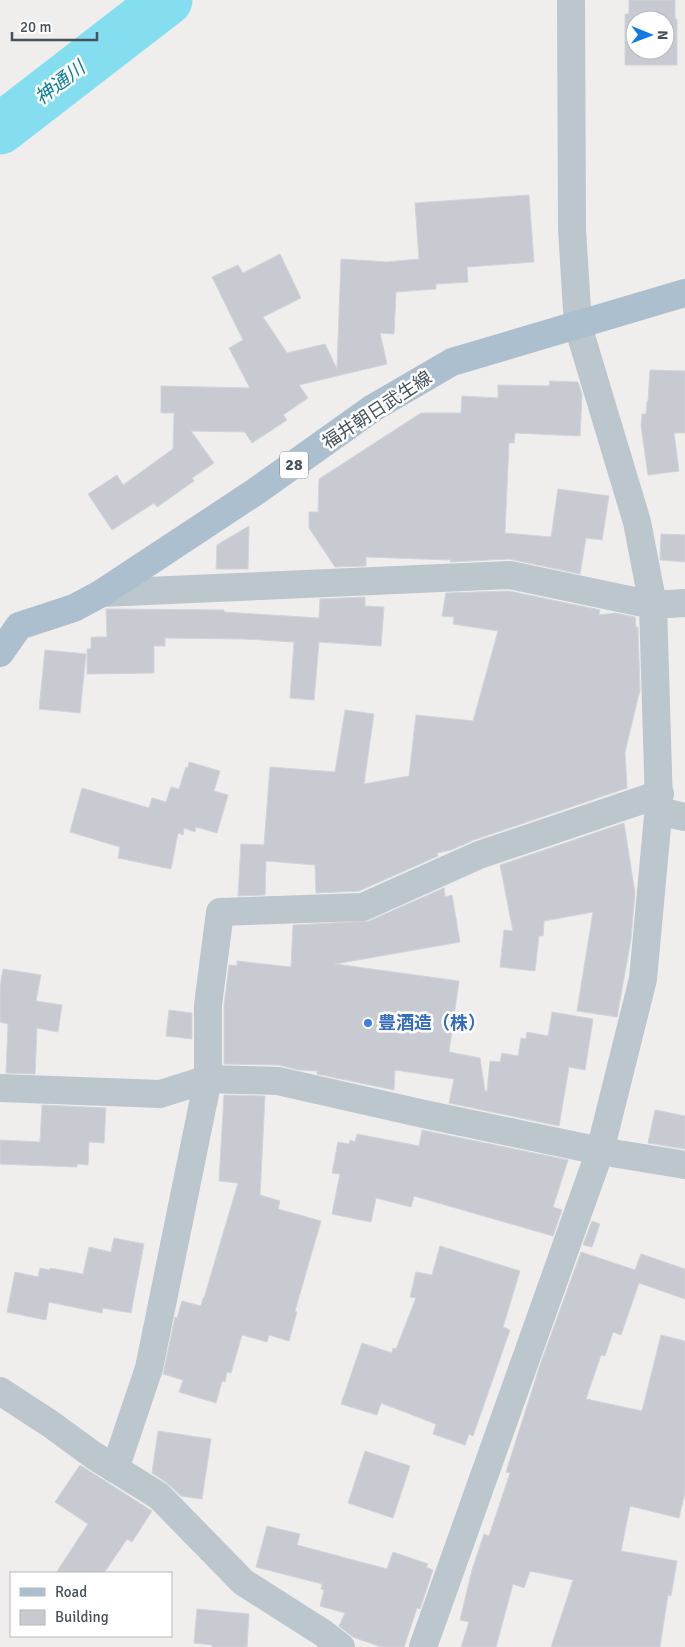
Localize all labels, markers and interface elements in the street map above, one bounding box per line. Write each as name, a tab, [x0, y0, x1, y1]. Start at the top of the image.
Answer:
scale bar	[12, 10, 98, 42]
north arrow	[625, 10, 675, 60]
text: 20 m	[20, 18, 51, 36]
text: N	[654, 30, 671, 40]
water label: 神通川	[30, 55, 91, 110]
street label: 福井朝日武生線	[318, 366, 436, 454]
road number: 28	[280, 452, 308, 478]
place label: 豊酒造（株）	[378, 1012, 486, 1034]
marker: 豊酒造（株）	[362, 1017, 374, 1029]
legend	[10, 1572, 172, 1637]
text: Road	[55, 1583, 87, 1601]
text: Building	[55, 1608, 109, 1626]

